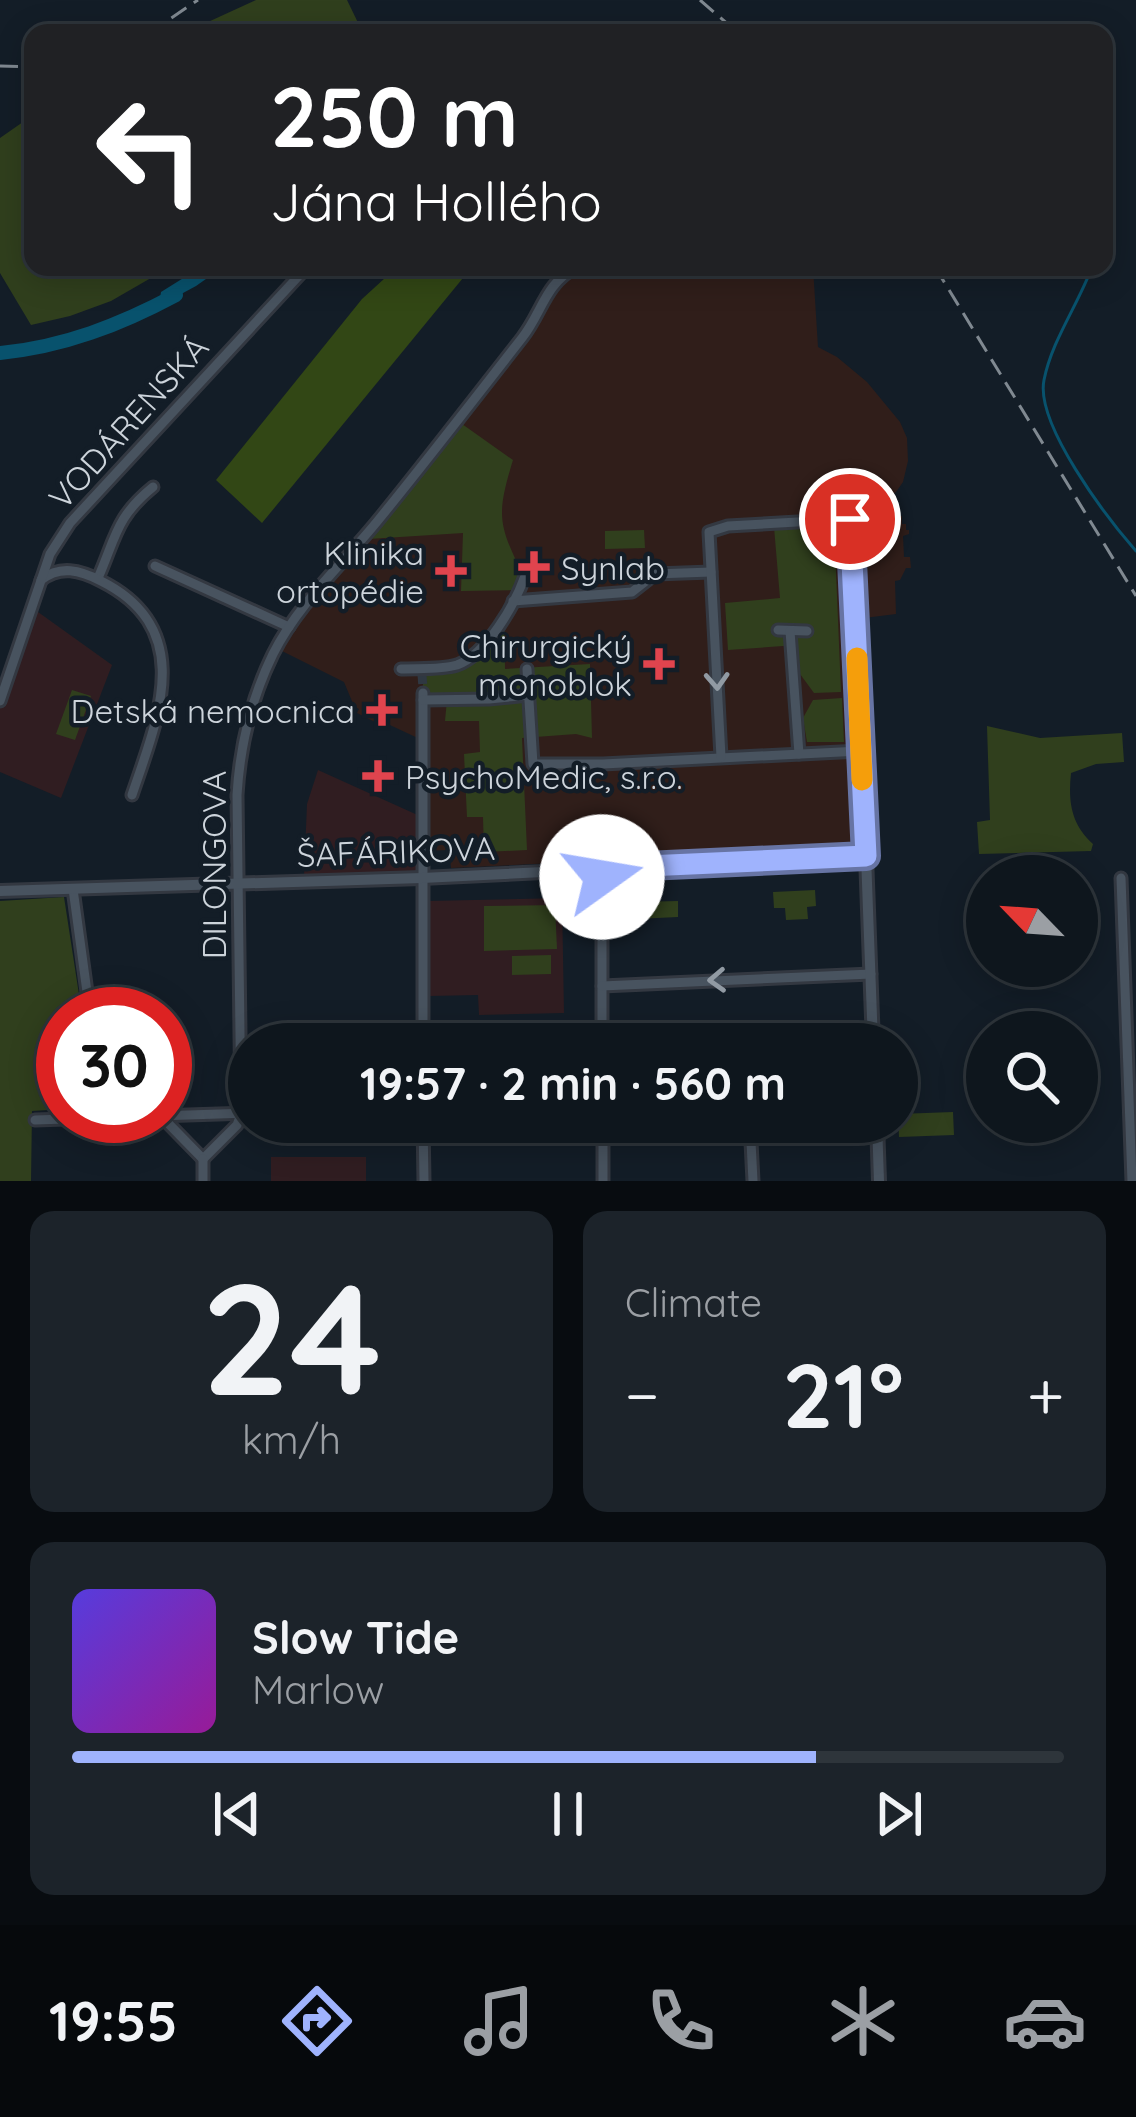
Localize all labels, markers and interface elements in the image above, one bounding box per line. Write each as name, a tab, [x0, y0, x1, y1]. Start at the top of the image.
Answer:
text: 250 m	[270, 63, 519, 168]
icon: left	[72, 72, 228, 228]
text: Jána Hollého	[270, 167, 602, 235]
street label: VODÁRENSKÁ	[39, 327, 217, 517]
pin	[799, 468, 901, 570]
icon: arrive	[817, 486, 883, 552]
place label: Klinika ortopédie	[276, 532, 424, 611]
place label: Synlab	[561, 547, 665, 588]
marker: Synlab	[518, 551, 550, 583]
marker: Klinika ortopédie	[435, 555, 467, 587]
place label: Chirurgický monoblok	[460, 625, 632, 704]
marker: Chirurgický monoblok	[643, 648, 675, 680]
one-way arrow	[704, 672, 730, 691]
place label: Detská nemocnica	[70, 690, 355, 731]
marker: Detská nemocnica	[366, 694, 398, 726]
place label: PsychoMedic, s.r.o.	[405, 756, 683, 797]
marker: PsychoMedic, s.r.o.	[362, 760, 394, 792]
street label: DILONGOVA	[193, 771, 234, 959]
position arrow	[539, 814, 665, 940]
street label: ŠAFÁRIKOVA	[296, 827, 496, 875]
north arrow	[966, 855, 1098, 987]
map controls	[966, 855, 1098, 1143]
one-way arrow	[707, 967, 726, 993]
speed limit sign: 30	[36, 987, 192, 1143]
button: search	[966, 1011, 1098, 1143]
text: 19:57 · 2 min · 560 m	[360, 1055, 786, 1111]
text: 24	[201, 1239, 382, 1434]
text: Climate	[625, 1278, 762, 1327]
text: 21°	[782, 1338, 904, 1451]
text: −	[625, 1353, 659, 1436]
text: +	[1027, 1353, 1064, 1436]
text: km/h	[242, 1415, 341, 1464]
text: Slow Tide	[252, 1609, 459, 1665]
text: Marlow	[252, 1665, 384, 1714]
icon: previous	[204, 1781, 270, 1847]
icon: pause	[535, 1781, 601, 1847]
icon: next	[866, 1781, 932, 1847]
icon: directions	[275, 1979, 359, 2063]
icon: music	[457, 1979, 541, 2063]
icon: phone	[639, 1979, 723, 2063]
icon: climate	[821, 1979, 905, 2063]
icon: car	[1003, 1979, 1087, 2063]
text: 19:55	[49, 1987, 178, 2055]

